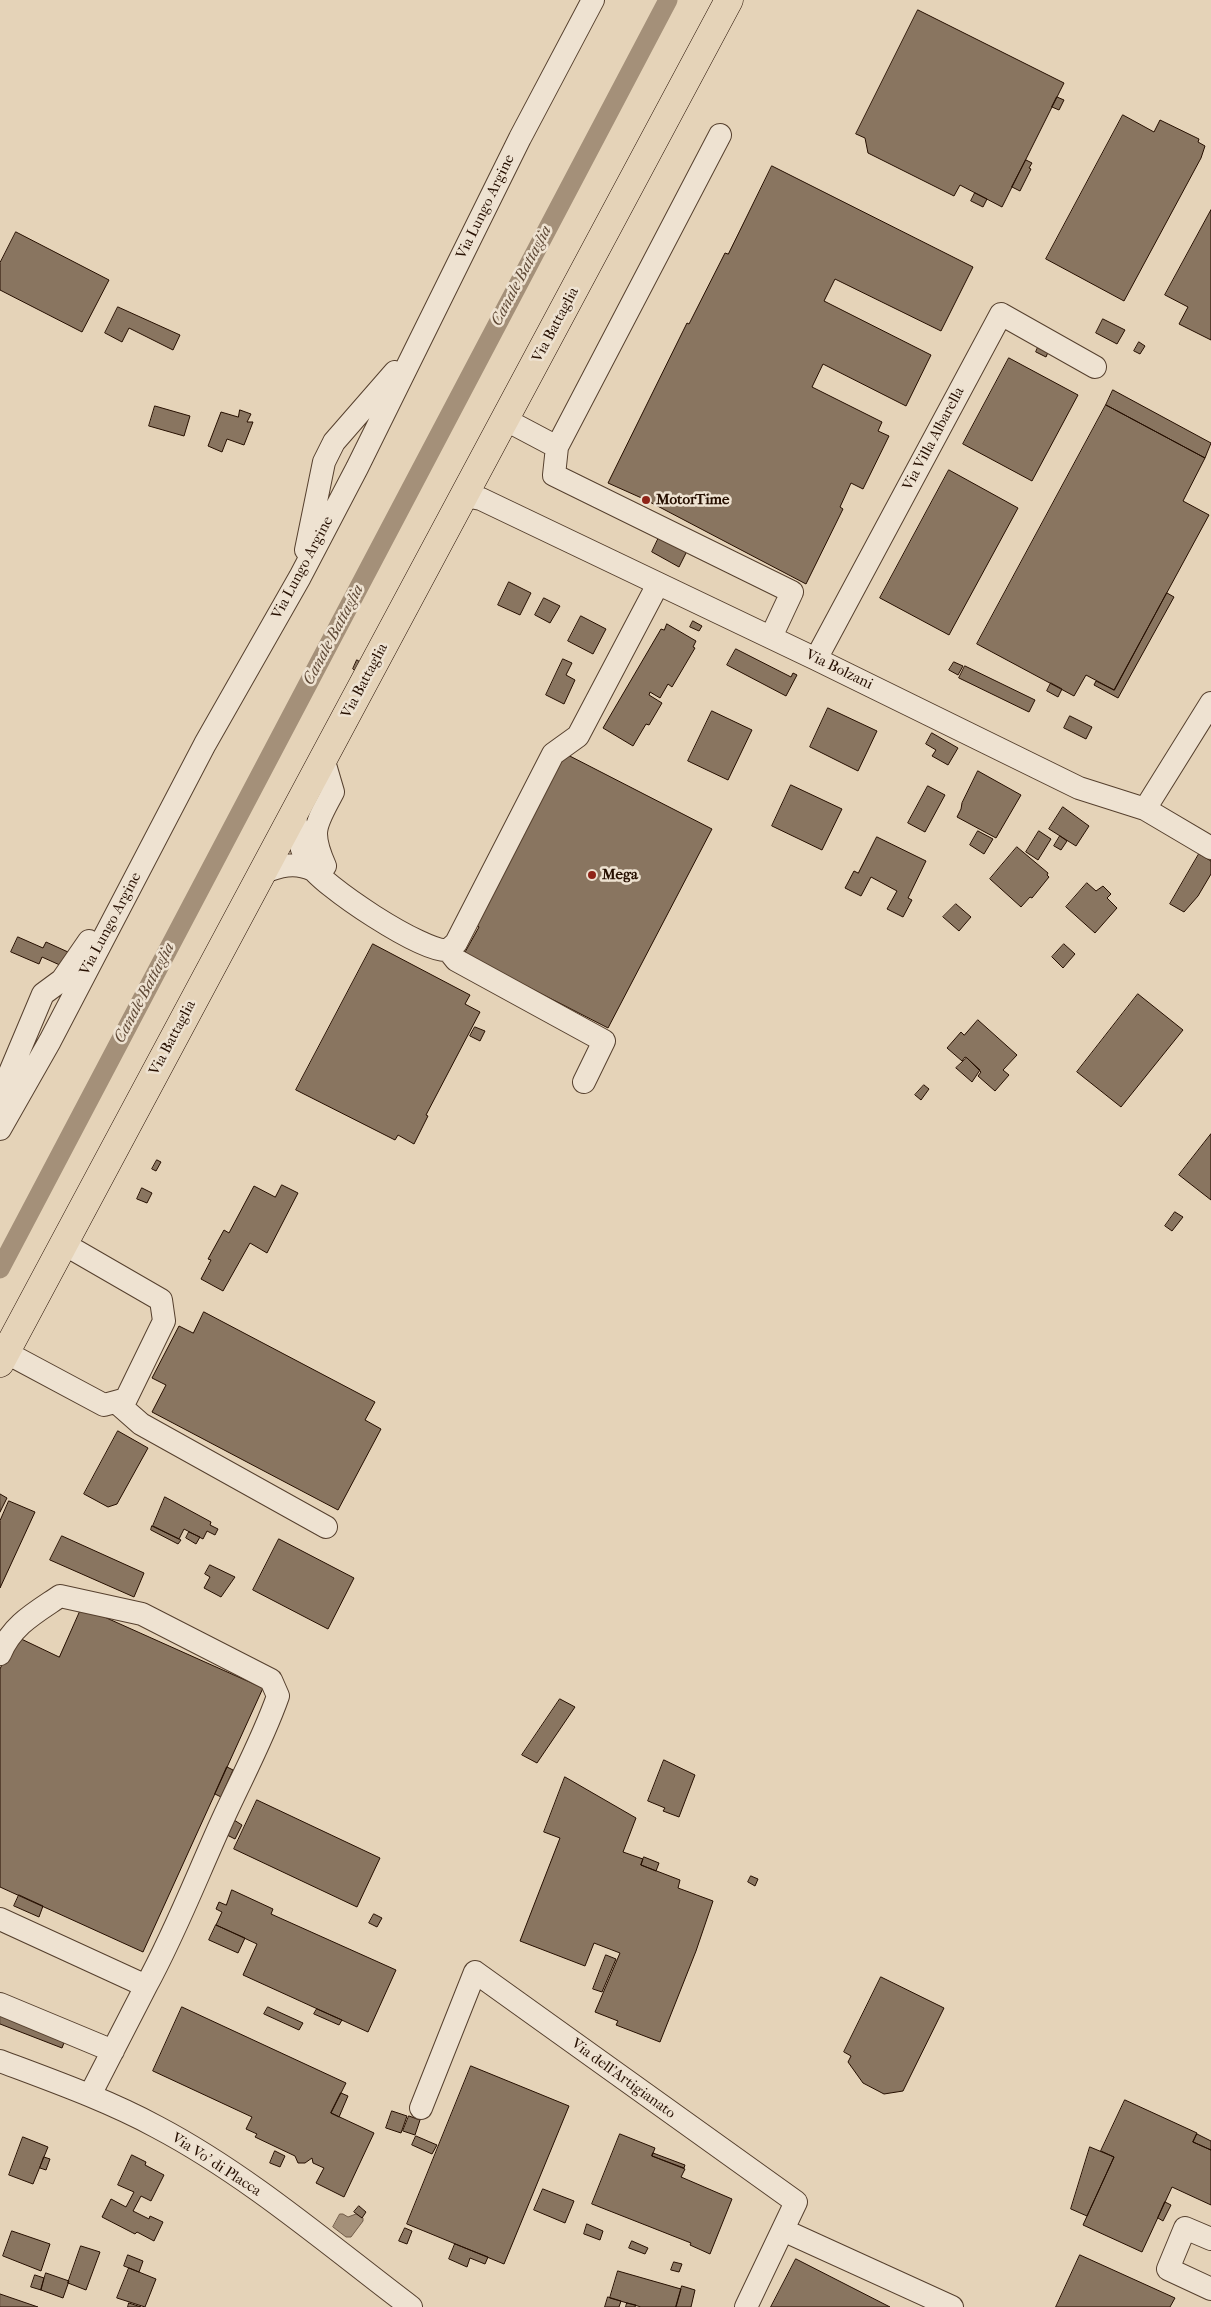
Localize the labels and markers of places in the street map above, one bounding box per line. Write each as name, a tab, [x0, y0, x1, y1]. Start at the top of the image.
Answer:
place label: MotorTime	[656, 491, 729, 509]
marker: MotorTime	[640, 494, 652, 506]
place label: Mega	[602, 866, 638, 884]
marker: Mega	[586, 869, 598, 881]

